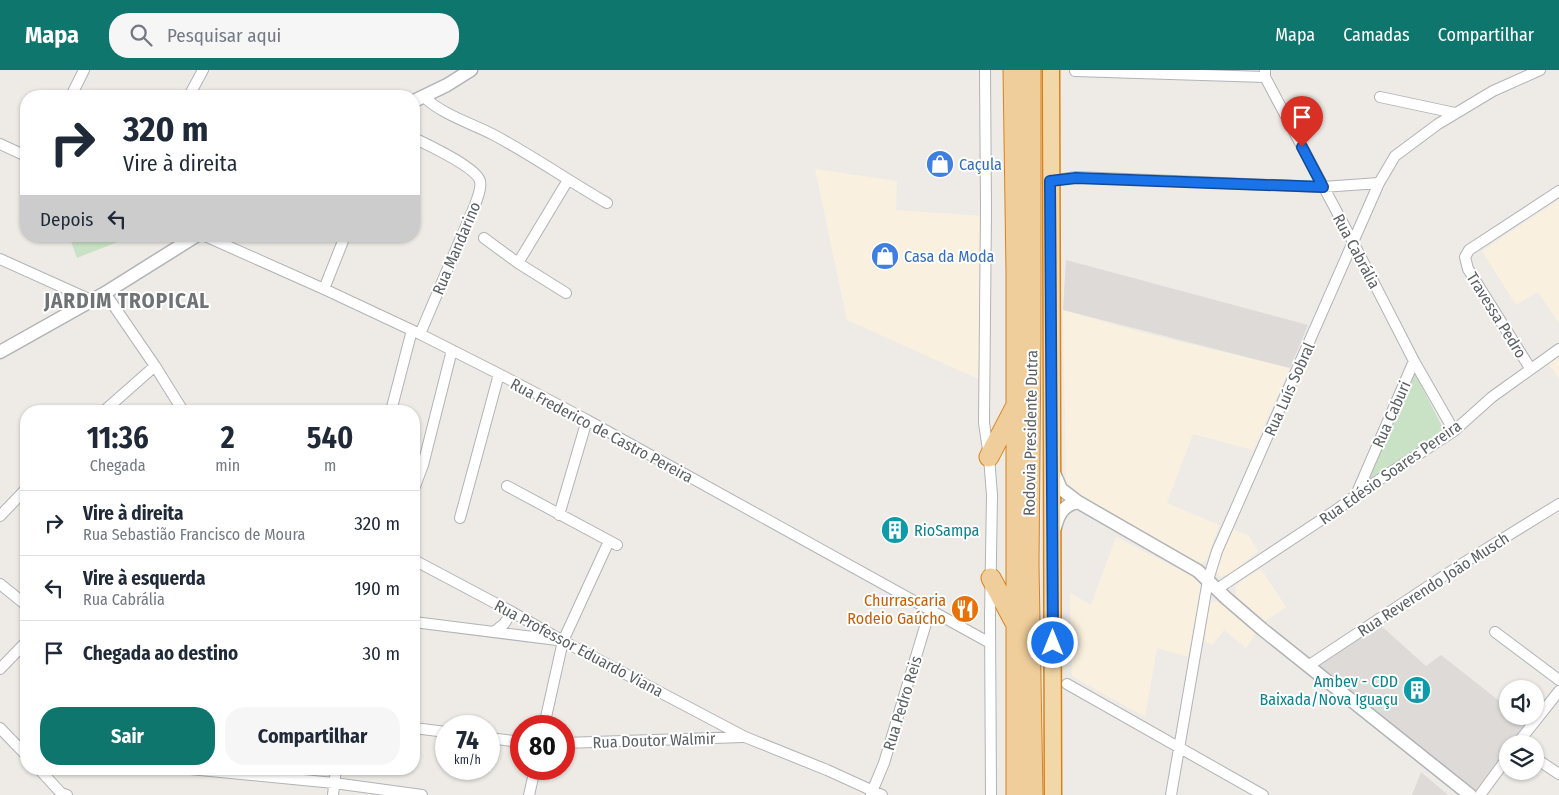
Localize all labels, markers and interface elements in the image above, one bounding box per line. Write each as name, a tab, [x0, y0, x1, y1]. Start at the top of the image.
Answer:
search box	[109, 13, 459, 58]
text: Mapa	[25, 21, 79, 49]
icon: search	[127, 21, 155, 49]
text: Pesquisar aqui	[167, 24, 281, 47]
text: Mapa	[1275, 24, 1315, 46]
text: Camadas	[1343, 24, 1410, 46]
text: Compartilhar	[1438, 24, 1534, 46]
pin	[1281, 96, 1323, 147]
icon: arrive	[1288, 103, 1316, 131]
text: 320 m	[123, 108, 209, 150]
icon: right	[40, 110, 105, 175]
shop icon: Caçula	[925, 149, 955, 179]
text: Vire à direita	[123, 150, 237, 177]
place label: Caçula	[959, 155, 1002, 174]
street label: Rua Mandarino	[428, 199, 485, 298]
icon: left	[103, 205, 131, 233]
text: Depois	[40, 208, 93, 231]
street label: Rua Cabrália	[1329, 211, 1384, 292]
shop icon: Casa da Moda	[870, 241, 900, 271]
place label: Casa da Moda	[904, 247, 995, 266]
street label: Travessa Pedro	[1463, 269, 1530, 362]
district label: JARDIM TROPICAL	[43, 288, 210, 314]
street label: Rua Luís Sobral	[1260, 339, 1319, 439]
street label: Rodovia Presidente Dutra	[1020, 350, 1041, 516]
street label: Rua Frederico de Castro Pereira	[507, 374, 696, 487]
street label: Rua Caburi	[1368, 378, 1415, 450]
street label: Rua Edésio Soares Pereira	[1316, 416, 1465, 529]
text: 11:36	[87, 420, 149, 456]
text: 2	[221, 420, 235, 456]
text: 540	[307, 420, 353, 456]
text: Chegada	[90, 456, 146, 475]
text: min	[215, 456, 240, 475]
text: m	[324, 456, 336, 475]
text: Vire à direita	[83, 502, 184, 525]
icon: right	[40, 509, 68, 537]
text: 320 m	[354, 512, 400, 535]
building icon: RioSampa	[880, 515, 910, 545]
place label: RioSampa	[914, 521, 980, 540]
text: Rua Sebastião Francisco de Moura	[83, 525, 305, 544]
street label: Rua Reverendo João Musch	[1354, 528, 1513, 641]
text: Vire à esquerda	[83, 567, 205, 590]
icon: left	[40, 574, 68, 602]
text: 190 m	[354, 577, 400, 600]
text: Rua Cabrália	[83, 590, 165, 609]
place label: Churrascaria Rodeio Gaúcho	[847, 591, 946, 628]
restaurant icon: Churrascaria Rodeio Gaúcho	[950, 594, 980, 624]
street label: Rua Professor Eduardo Viana	[491, 596, 667, 701]
position arrow	[1026, 616, 1078, 668]
icon: arrive	[40, 639, 68, 667]
text: Chegada ao destino	[83, 642, 238, 665]
text: 30 m	[362, 642, 400, 665]
street label: Rua Pedro Reis	[879, 654, 926, 753]
place label: Ambev - CDD Baixada/Nova Iguaçu	[1259, 672, 1398, 709]
building icon: Ambev - CDD Baixada/Nova Iguaçu	[1402, 675, 1432, 705]
map controls	[1499, 680, 1544, 780]
button: sound	[1499, 680, 1544, 725]
button: Sair	[40, 707, 215, 765]
button: Compartilhar	[225, 707, 400, 765]
speed limit sign: 80	[510, 715, 575, 780]
text: 74	[456, 726, 479, 756]
street label: Rua Doutor Walmir	[592, 729, 716, 752]
button: layers	[1499, 735, 1544, 780]
text: km/h	[454, 753, 481, 767]

